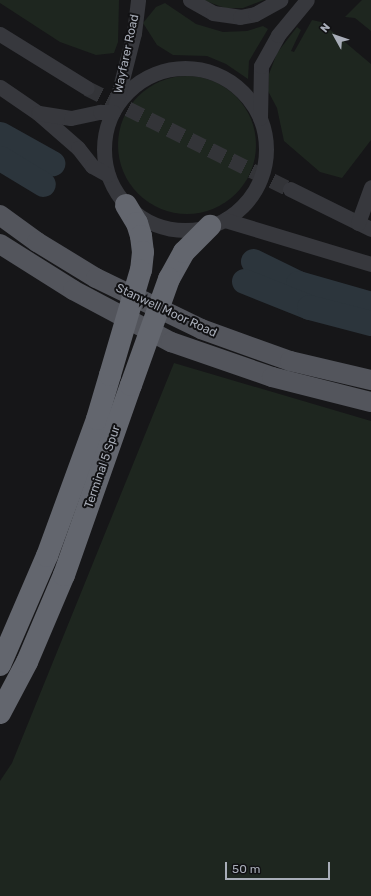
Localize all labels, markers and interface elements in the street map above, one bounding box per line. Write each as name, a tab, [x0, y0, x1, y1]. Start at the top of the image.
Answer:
street label: Wayfarer Road	[112, 13, 142, 95]
north arrow	[315, 16, 355, 56]
text: N	[318, 21, 333, 35]
street label: Stanwell Moor Road	[113, 281, 219, 341]
street label: Terminal 5 Spur	[82, 424, 124, 510]
scale bar	[227, 854, 332, 880]
text: 50 m	[232, 862, 260, 876]

